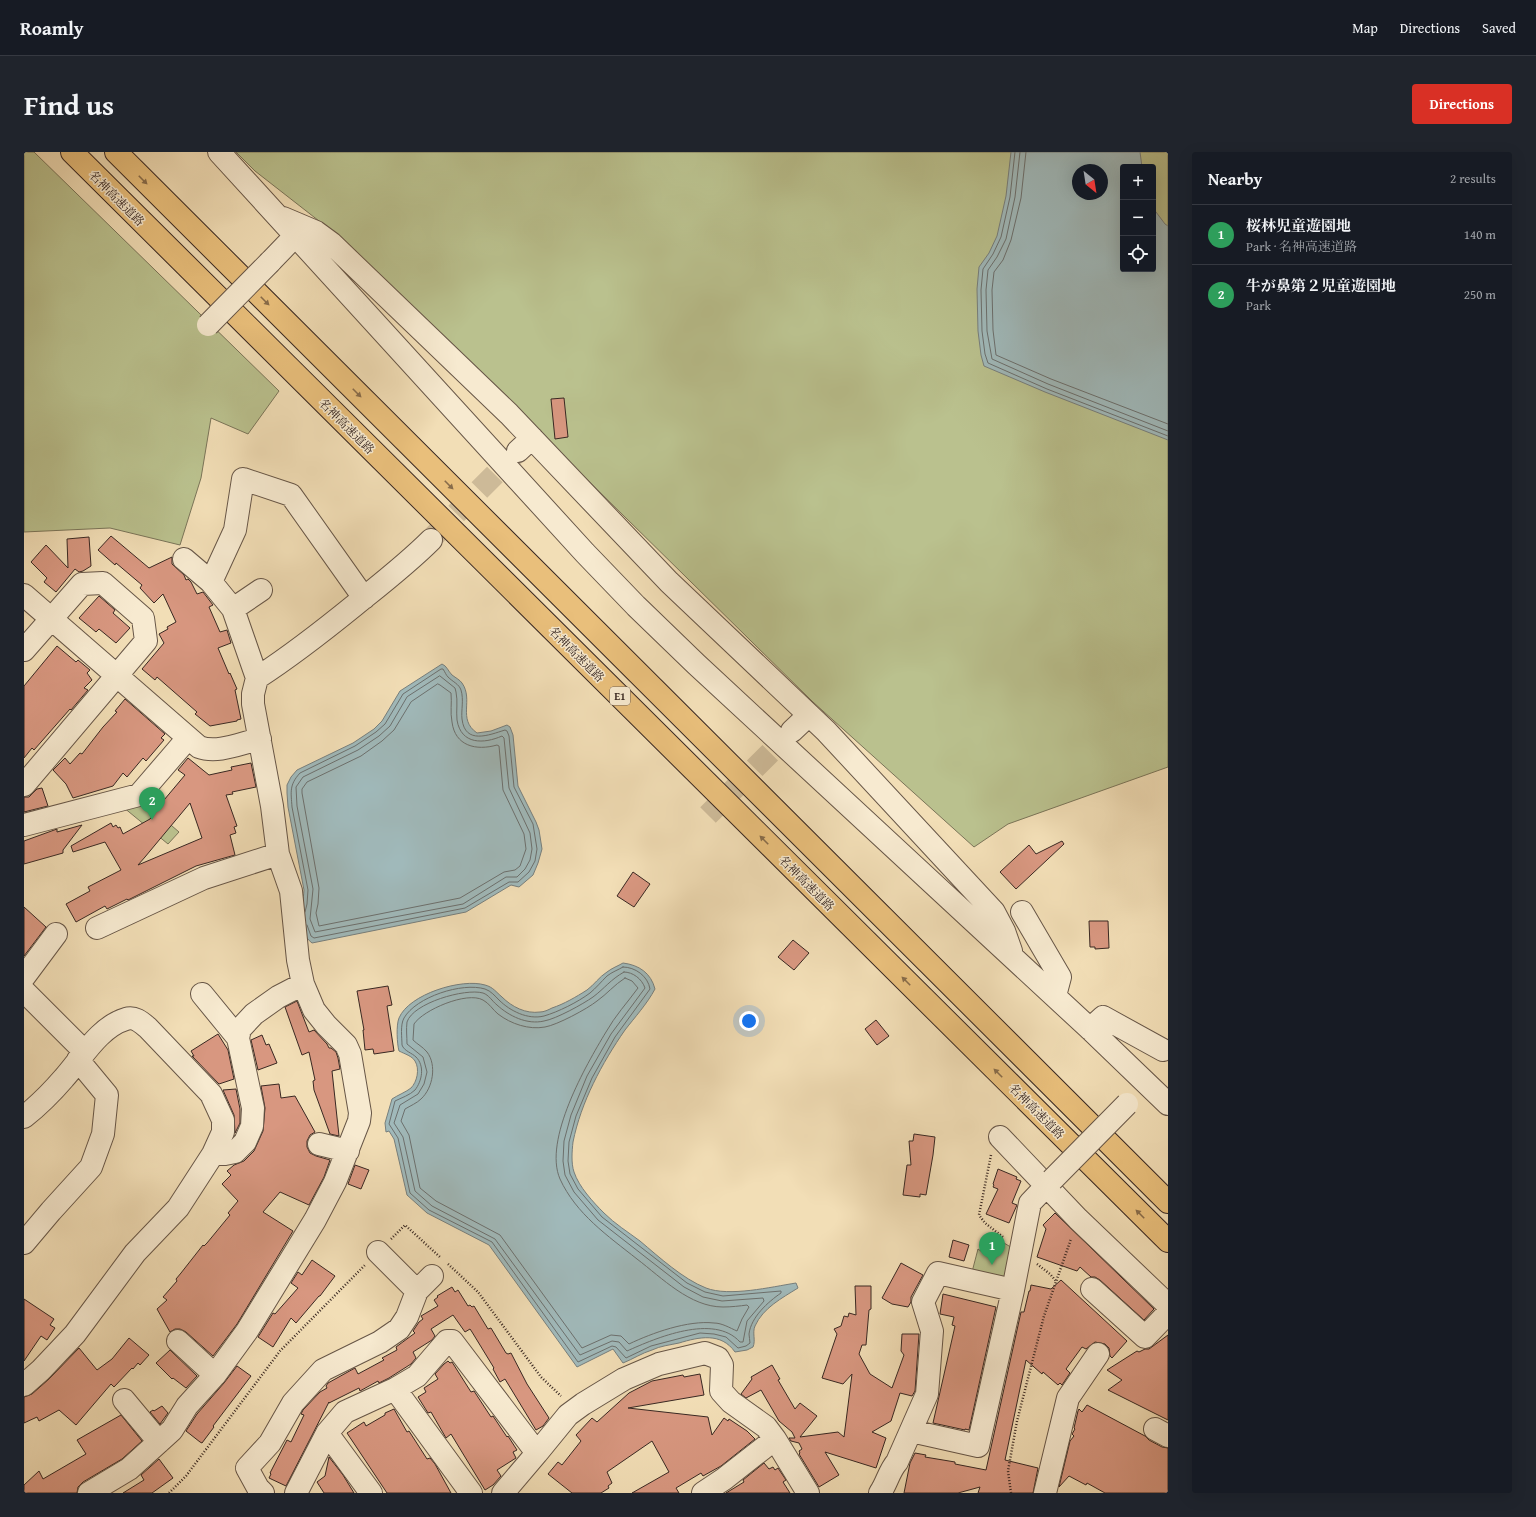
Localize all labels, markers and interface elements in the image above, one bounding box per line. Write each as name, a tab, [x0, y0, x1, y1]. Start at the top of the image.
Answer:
text: Roamly	[20, 14, 84, 42]
text: Map	[1352, 18, 1378, 38]
text: Directions	[1400, 18, 1460, 38]
text: Saved	[1482, 18, 1516, 38]
text: Find us	[24, 84, 114, 125]
button: Directions	[1412, 84, 1512, 124]
north arrow	[1072, 164, 1108, 200]
map controls	[1120, 164, 1156, 272]
button: +	[1120, 164, 1156, 200]
text: Nearby	[1208, 166, 1262, 191]
street label: 名神高速道路	[86, 167, 148, 229]
text: 2 results	[1450, 169, 1496, 188]
one-way arrow	[138, 175, 148, 184]
button: −	[1120, 200, 1156, 236]
text: 桜林児童遊園地	[1246, 215, 1351, 236]
text: 1	[1218, 225, 1224, 244]
text: 140 m	[1464, 225, 1496, 244]
button: locate	[1120, 236, 1156, 272]
text: Park · 名神高速道路	[1246, 237, 1357, 256]
text: 牛が鼻第２児童遊園地	[1246, 275, 1396, 296]
text: 2	[1218, 285, 1224, 304]
text: 250 m	[1464, 285, 1496, 304]
one-way arrow	[260, 296, 270, 306]
text: Park	[1246, 296, 1271, 315]
one-way arrow	[352, 388, 362, 398]
street label: 名神高速道路	[316, 395, 378, 457]
one-way arrow	[444, 480, 454, 490]
street label: 名神高速道路	[546, 623, 608, 685]
road number: E1	[610, 687, 630, 705]
pin: 2	[139, 787, 165, 820]
one-way arrow	[759, 835, 769, 845]
street label: 名神高速道路	[776, 852, 838, 914]
one-way arrow	[901, 976, 911, 986]
your location	[739, 1011, 759, 1031]
one-way arrow	[994, 1068, 1003, 1078]
street label: 名神高速道路	[1006, 1080, 1068, 1142]
one-way arrow	[1135, 1209, 1145, 1219]
pin: 1	[979, 1232, 1005, 1265]

